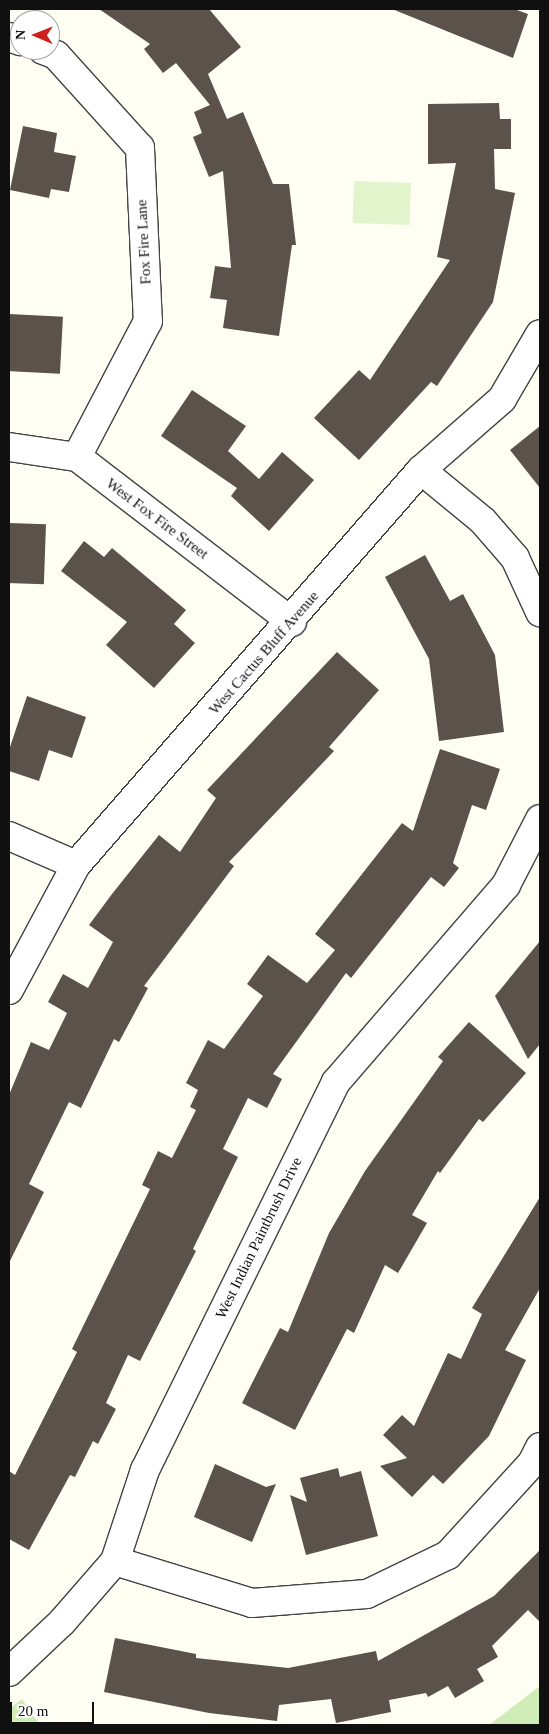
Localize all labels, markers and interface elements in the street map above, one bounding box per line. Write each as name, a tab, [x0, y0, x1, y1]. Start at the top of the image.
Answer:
north arrow	[10, 10, 60, 60]
text: N	[13, 30, 28, 40]
street label: Fox Fire Lane	[133, 199, 155, 285]
street label: West Fox Fire Street	[102, 475, 212, 563]
street label: West Cactus Bluff Avenue	[205, 587, 323, 719]
street label: West Indian Paintbrush Drive	[212, 1154, 306, 1322]
scale bar	[12, 1692, 96, 1724]
text: 20 m	[18, 1703, 48, 1719]

